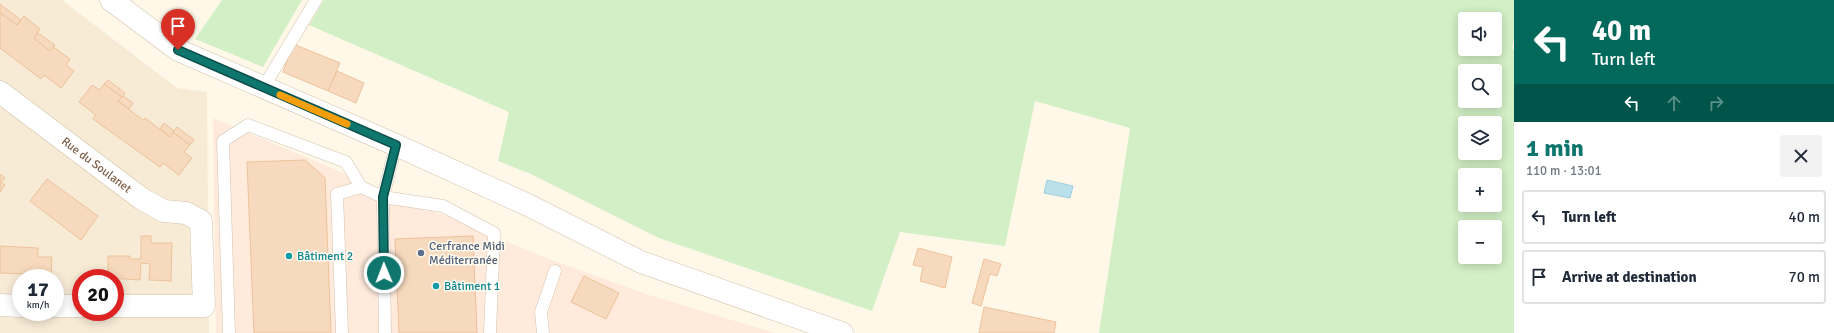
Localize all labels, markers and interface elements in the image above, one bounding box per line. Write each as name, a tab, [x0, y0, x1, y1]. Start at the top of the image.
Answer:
pin	[161, 9, 195, 50]
map controls	[1458, 12, 1502, 264]
button: sound	[1458, 12, 1502, 56]
text: 40 m	[1592, 14, 1651, 48]
icon: arrive	[167, 15, 189, 37]
icon: left	[1526, 16, 1578, 68]
text: Turn left	[1592, 48, 1655, 70]
button: search	[1458, 64, 1502, 108]
icon: left	[1621, 92, 1643, 114]
icon: ahead	[1663, 92, 1685, 114]
icon: right	[1705, 92, 1727, 114]
button: layers	[1458, 116, 1502, 160]
text: 1 min	[1526, 133, 1584, 163]
street label: Rue du Soulanet	[58, 134, 134, 196]
button: close	[1780, 135, 1822, 177]
text: 110 m · 13:01	[1526, 163, 1602, 179]
button: +	[1458, 168, 1502, 212]
icon: left	[1528, 206, 1550, 228]
text: Turn left	[1562, 208, 1616, 226]
text: 40 m	[1789, 208, 1820, 226]
button: −	[1458, 220, 1502, 264]
place label: Cerfrance Midi Méditerranée	[429, 239, 505, 268]
marker: Cerfrance Midi Méditerranée	[416, 248, 426, 258]
place label: Bâtiment 2	[297, 249, 353, 264]
marker: Bâtiment 2	[284, 251, 294, 261]
position arrow	[363, 252, 405, 294]
icon: arrive	[1528, 266, 1550, 288]
text: Arrive at destination	[1562, 268, 1697, 286]
text: 70 m	[1789, 268, 1820, 286]
speed limit sign: 20	[72, 269, 124, 321]
text: 17	[27, 277, 49, 302]
place label: Bâtiment 1	[444, 279, 500, 294]
marker: Bâtiment 1	[431, 281, 441, 291]
text: km/h	[27, 299, 49, 311]

